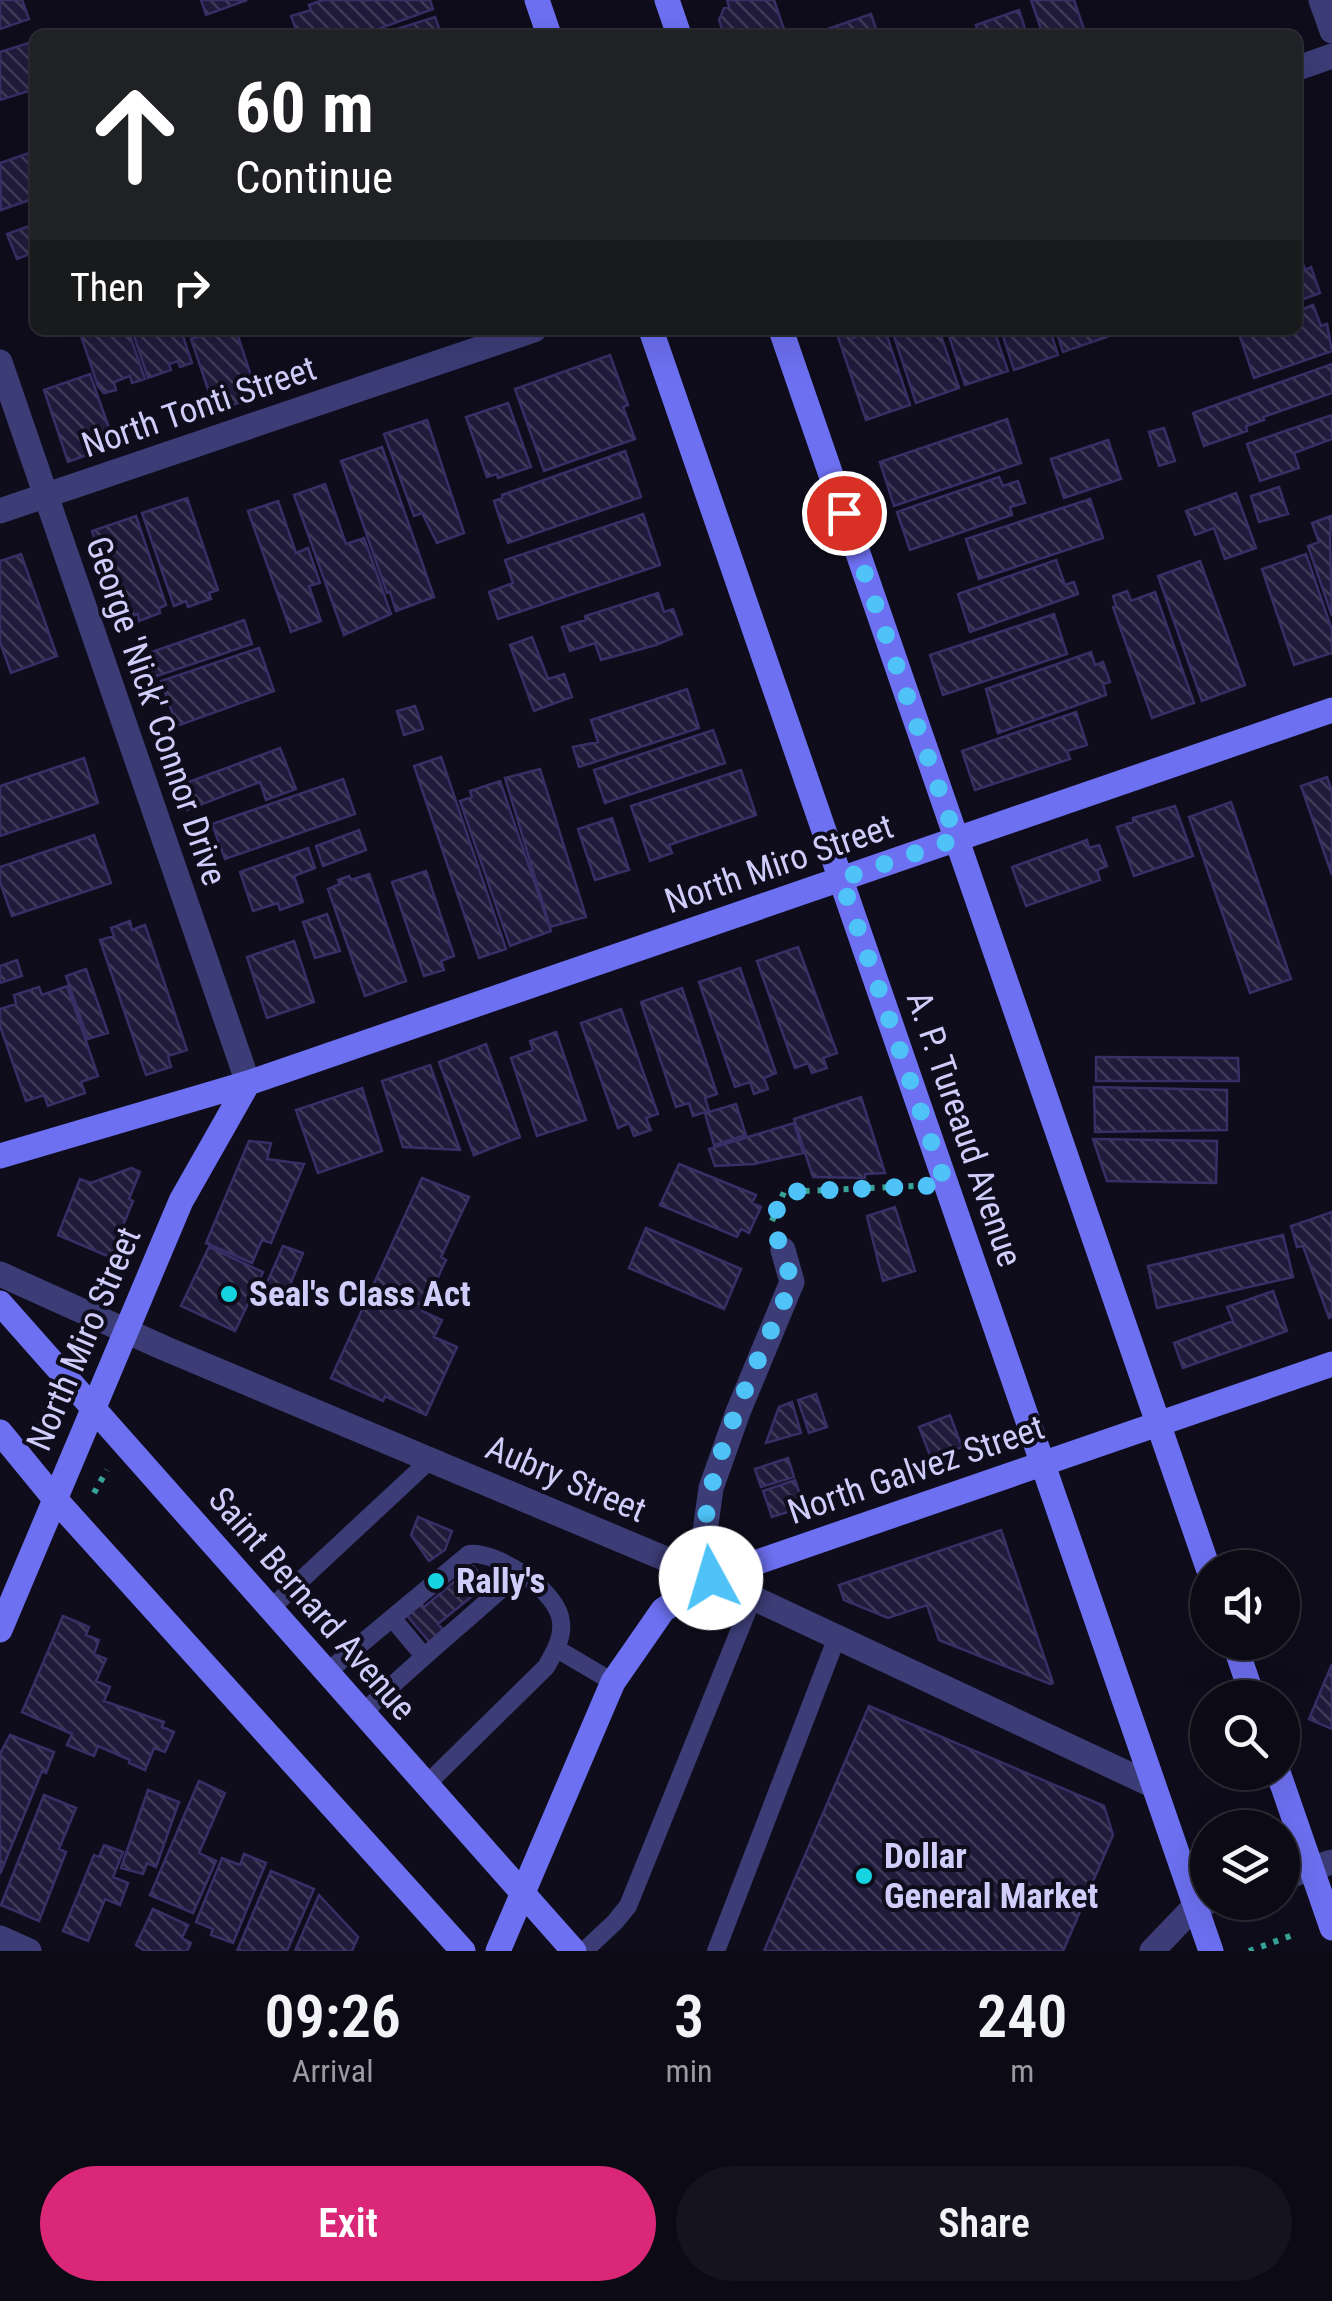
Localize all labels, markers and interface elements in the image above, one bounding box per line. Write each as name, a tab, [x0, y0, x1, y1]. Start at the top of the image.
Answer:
text: 60 m	[235, 67, 374, 149]
icon: ahead	[70, 70, 200, 200]
text: Continue	[235, 151, 393, 204]
icon: right	[164, 260, 219, 315]
text: Then	[70, 266, 144, 310]
street label: North Tonti Street	[77, 348, 321, 466]
pin	[802, 471, 887, 556]
icon: arrive	[817, 486, 872, 541]
street label: George 'Nick' Connor Drive	[77, 531, 235, 891]
street label: North Miro Street	[660, 806, 898, 922]
street label: A. P. Tureaud Avenue	[898, 986, 1030, 1272]
street label: North Miro Street	[19, 1221, 149, 1457]
place label: Seal's Class Act	[249, 1274, 471, 1315]
marker: Seal's Class Act	[218, 1283, 240, 1305]
street label: North Galvez Street	[783, 1407, 1049, 1533]
street label: Aubry Street	[480, 1427, 652, 1531]
street label: Saint Bernard Avenue	[200, 1479, 424, 1729]
position arrow	[659, 1526, 763, 1630]
map controls	[1190, 1550, 1300, 1920]
button: sound	[1190, 1550, 1300, 1660]
place label: Rally's	[456, 1561, 545, 1602]
marker: Rally's	[425, 1570, 447, 1592]
button: search	[1190, 1680, 1300, 1790]
button: layers	[1190, 1810, 1300, 1920]
place label: Dollar General Market	[884, 1836, 1098, 1917]
marker: Dollar General Market	[853, 1865, 875, 1887]
text: 09:26	[264, 1981, 401, 2052]
text: 3	[674, 1981, 704, 2052]
text: 240	[977, 1981, 1067, 2052]
text: Arrival	[292, 2052, 373, 2090]
text: min	[666, 2052, 712, 2090]
text: m	[1010, 2052, 1034, 2090]
button: Exit	[40, 2166, 656, 2281]
button: Share	[676, 2166, 1292, 2281]

